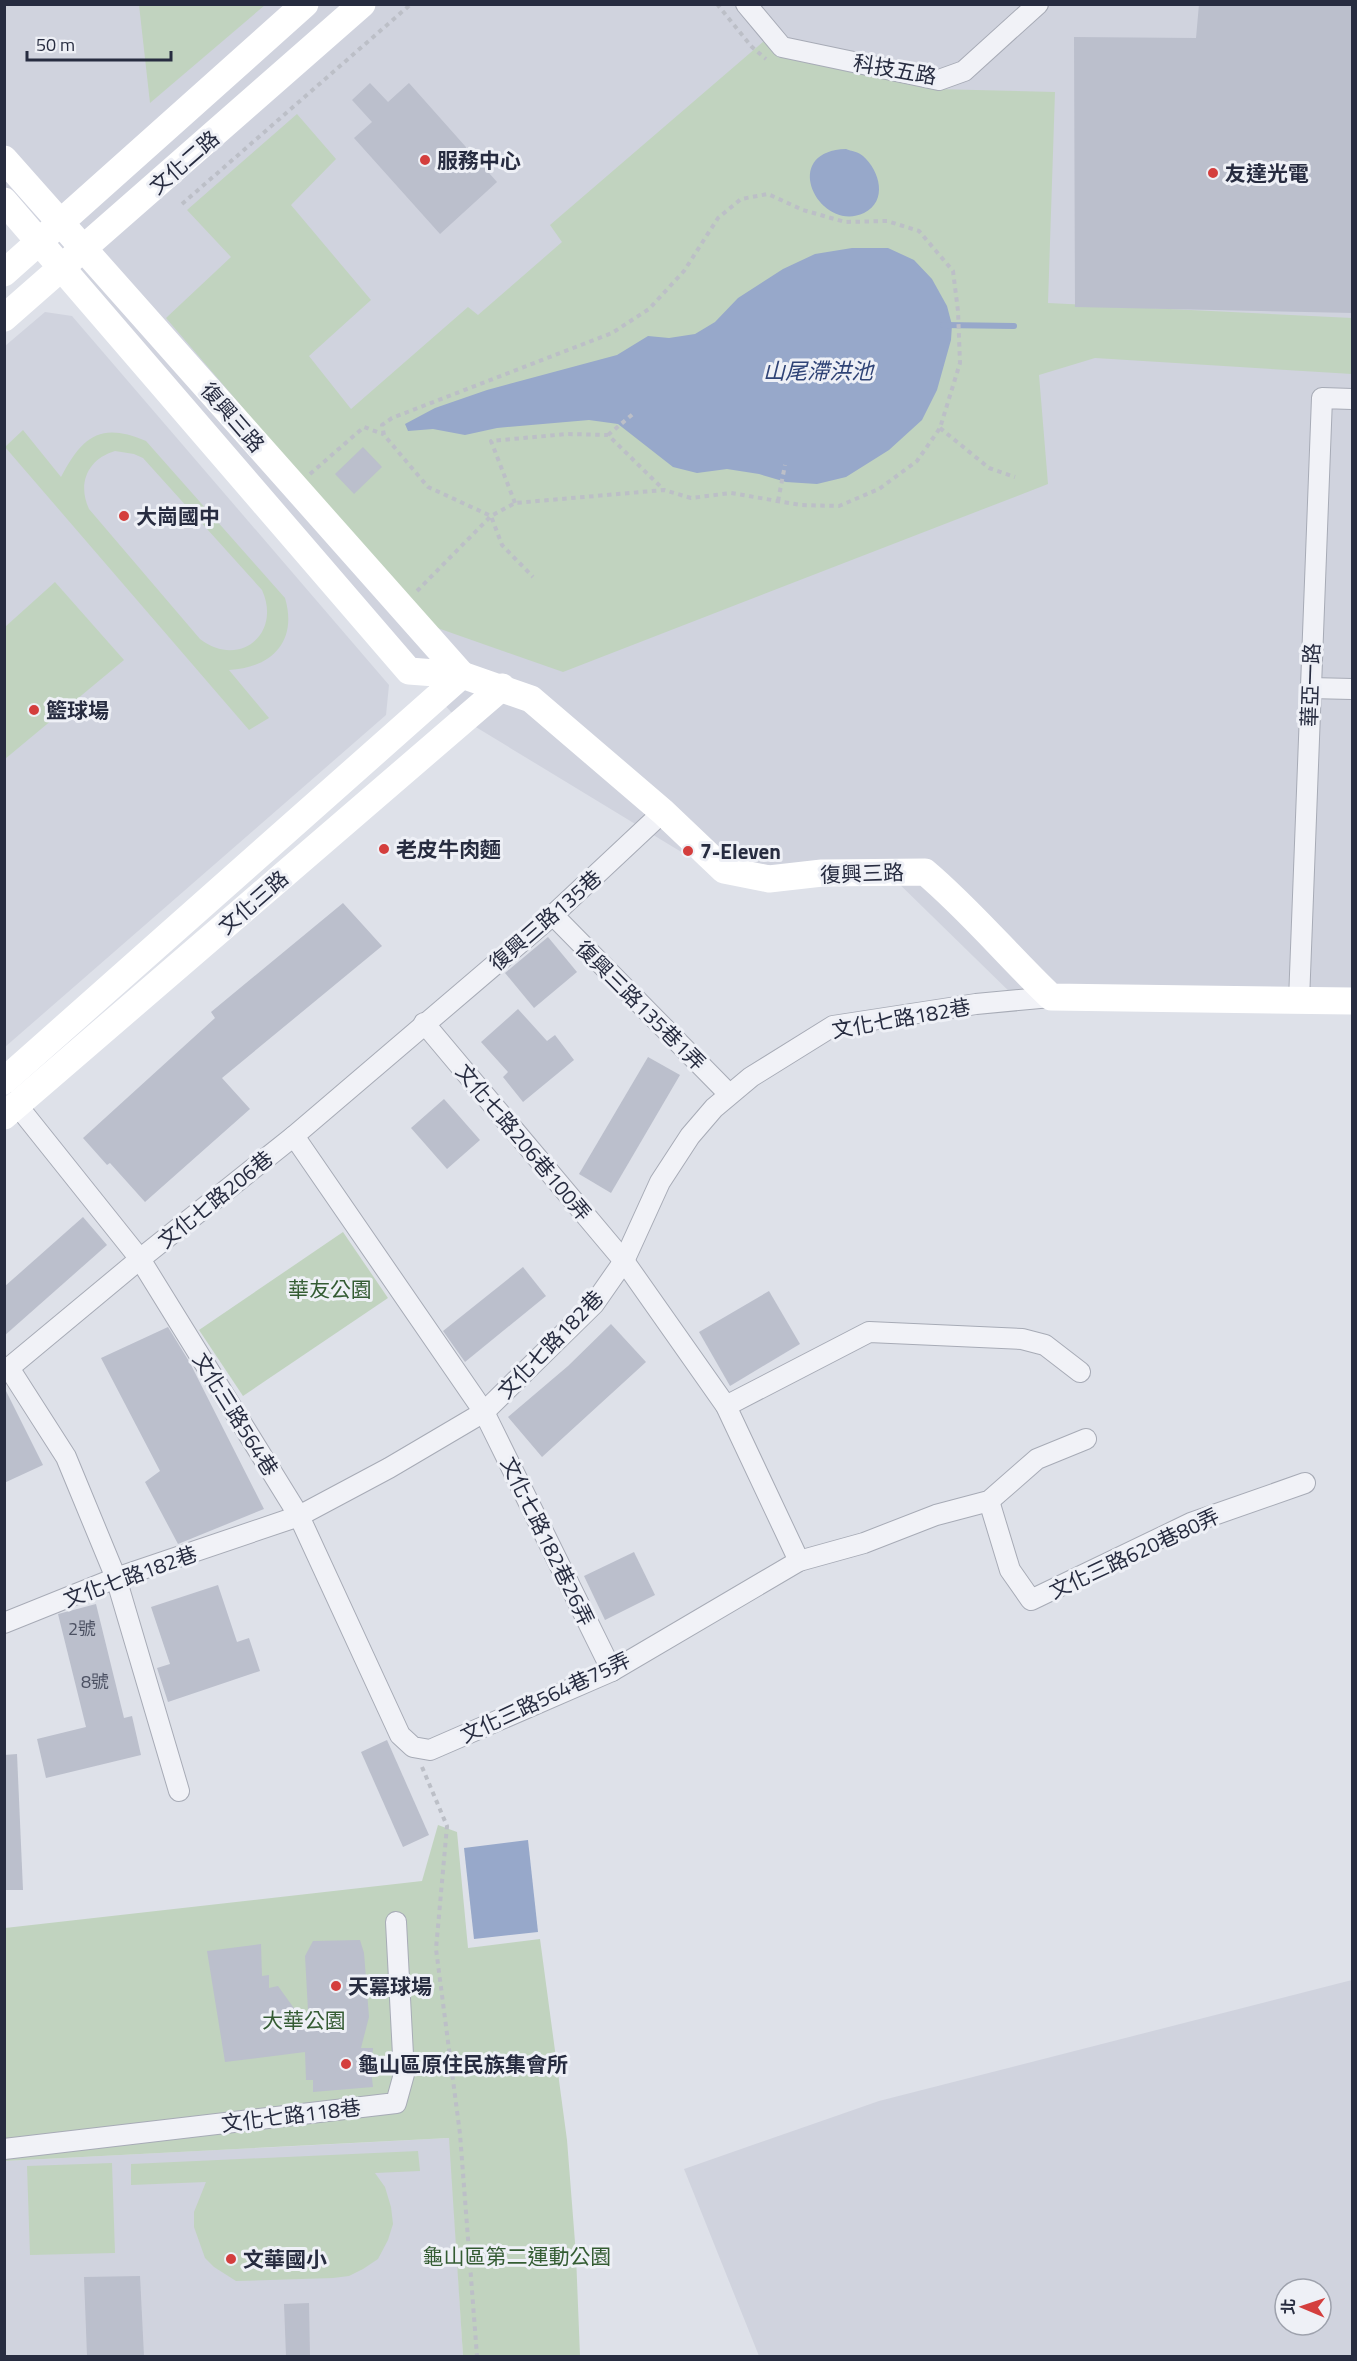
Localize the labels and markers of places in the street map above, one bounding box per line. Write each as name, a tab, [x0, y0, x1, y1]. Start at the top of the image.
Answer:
place label: 服務中心	[437, 144, 521, 176]
marker: 服務中心	[418, 153, 432, 167]
place label: 友達光電	[1225, 157, 1309, 189]
marker: 友達光電	[1206, 166, 1220, 180]
place label: 大崗國中	[136, 500, 220, 532]
marker: 大崗國中	[117, 509, 131, 523]
place label: 籃球場	[46, 694, 109, 726]
marker: 籃球場	[27, 703, 41, 717]
place label: 老皮牛肉麵	[396, 833, 501, 865]
place label: 7-Eleven	[700, 835, 781, 867]
marker: 老皮牛肉麵	[377, 842, 391, 856]
marker: 7-Eleven	[681, 844, 695, 858]
place label: 天冪球場	[348, 1970, 432, 2002]
marker: 天冪球場	[329, 1979, 343, 1993]
place label: 龜山區原住民族集會所	[358, 2048, 568, 2080]
marker: 龜山區原住民族集會所	[339, 2057, 353, 2071]
place label: 文華國小	[243, 2243, 327, 2275]
marker: 文華國小	[224, 2252, 238, 2266]

